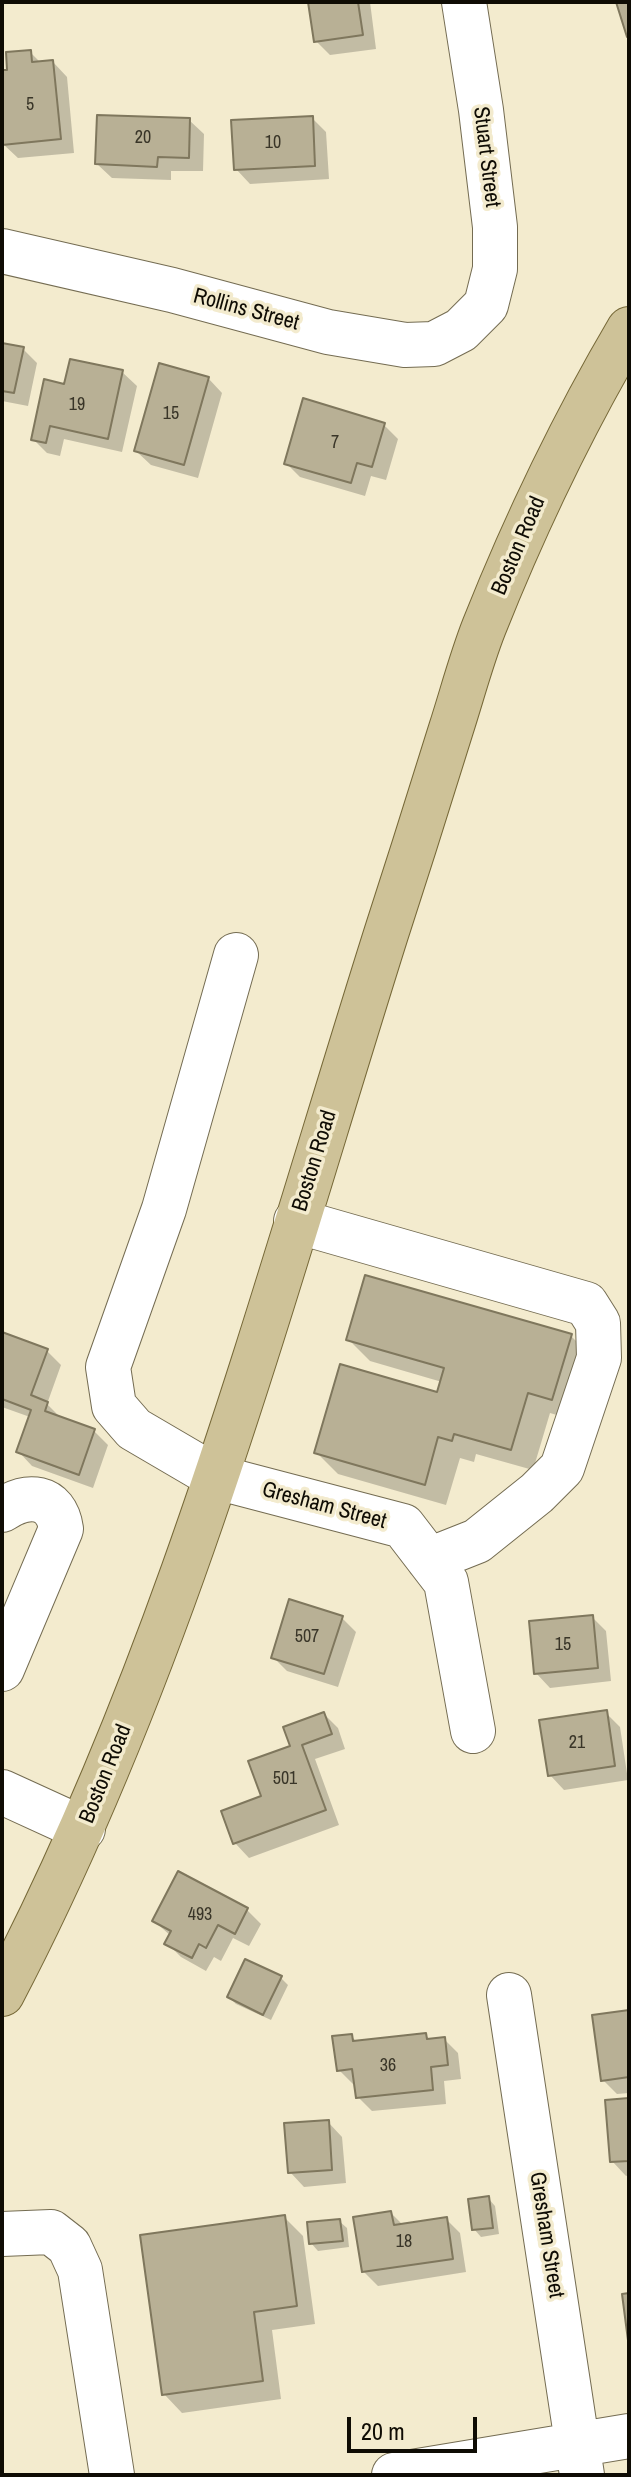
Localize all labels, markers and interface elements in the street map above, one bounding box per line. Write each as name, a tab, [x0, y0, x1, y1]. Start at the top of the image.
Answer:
house number: 5	[26, 94, 34, 116]
street label: Stuart Street	[467, 105, 505, 209]
house number: 20	[135, 127, 151, 149]
house number: 10	[265, 132, 281, 154]
street label: Rollins Street	[190, 283, 302, 337]
house number: 19	[69, 394, 85, 416]
house number: 15	[163, 403, 179, 425]
house number: 7	[331, 432, 339, 454]
street label: Boston Road	[486, 493, 552, 599]
street label: Boston Road	[287, 1107, 343, 1215]
street label: Gresham Street	[259, 1477, 389, 1535]
house number: 507	[295, 1626, 319, 1648]
house number: 15	[555, 1634, 571, 1656]
street label: Boston Road	[74, 1721, 138, 1827]
house number: 21	[569, 1732, 585, 1754]
house number: 501	[273, 1768, 297, 1790]
house number: 493	[188, 1904, 212, 1926]
house number: 36	[380, 2055, 396, 2077]
street label: Gresham Street	[523, 2170, 569, 2300]
house number: 18	[396, 2231, 412, 2253]
scale bar	[351, 2401, 481, 2451]
text: 20 m	[361, 2415, 405, 2447]

